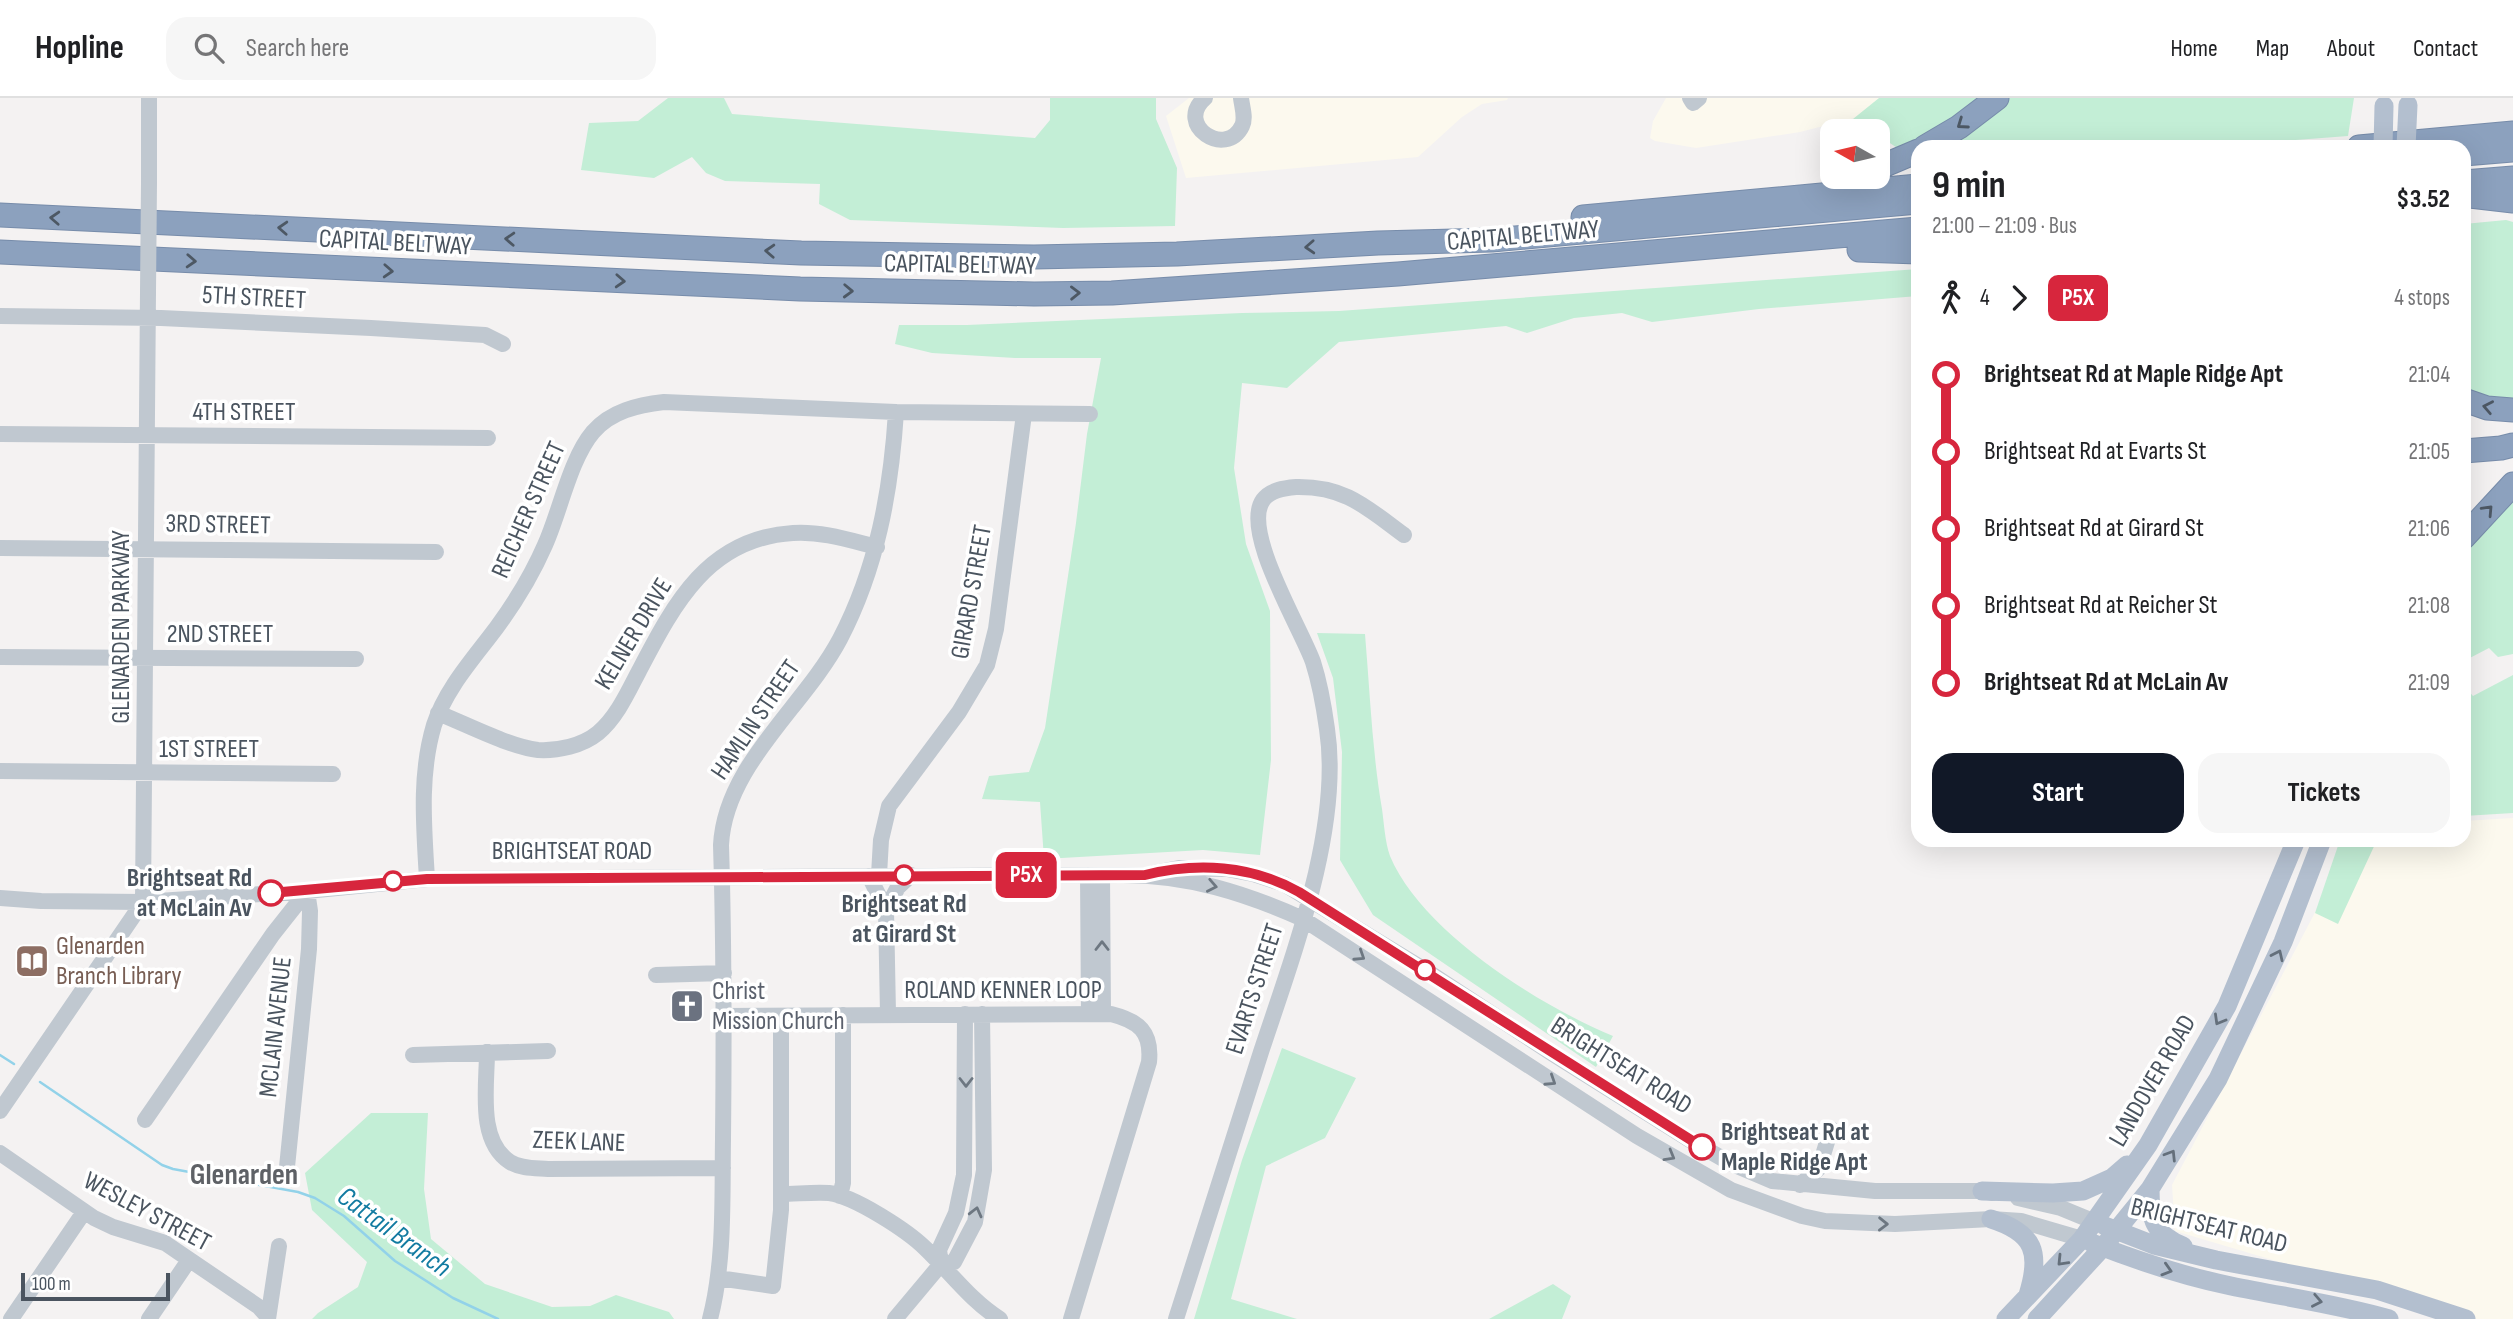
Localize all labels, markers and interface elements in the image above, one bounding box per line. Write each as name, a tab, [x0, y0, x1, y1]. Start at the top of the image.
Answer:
search box	[166, 17, 656, 80]
text: Hopline	[35, 28, 124, 68]
icon: search	[190, 29, 228, 67]
text: Search here	[246, 33, 349, 64]
text: Home	[2170, 34, 2218, 63]
text: Map	[2256, 34, 2289, 63]
text: About	[2327, 34, 2375, 63]
text: Contact	[2413, 34, 2478, 63]
one-way arrow	[1957, 116, 1970, 128]
north arrow	[1820, 119, 1890, 189]
map controls	[1820, 119, 1890, 189]
text: 9 min	[1932, 163, 2006, 208]
text: $3.52	[2396, 184, 2450, 215]
one-way arrow	[50, 210, 61, 225]
text: 21:00 – 21:09 · Bus	[1932, 212, 2077, 240]
street label: CAPITAL BELTWAY	[1446, 214, 1600, 258]
one-way arrow	[277, 221, 288, 236]
street label: CAPITAL BELTWAY	[318, 224, 472, 262]
one-way arrow	[504, 231, 515, 246]
one-way arrow	[1304, 240, 1315, 255]
one-way arrow	[764, 244, 775, 259]
street label: CAPITAL BELTWAY	[884, 248, 1037, 282]
one-way arrow	[185, 254, 196, 269]
one-way arrow	[383, 263, 394, 278]
one-way arrow	[615, 274, 626, 289]
icon: walk	[1932, 279, 1970, 317]
icon: forward	[2000, 279, 2038, 317]
street label: 5TH STREET	[201, 280, 307, 316]
one-way arrow	[843, 283, 854, 299]
text: P5X	[2062, 283, 2094, 312]
text: 4	[1980, 284, 1990, 312]
text: 4 stops	[2394, 284, 2450, 312]
one-way arrow	[1070, 286, 1081, 301]
text: Brightseat Rd at Maple Ridge Apt	[1984, 359, 2283, 390]
text: 21:04	[2408, 361, 2450, 389]
street label: 4TH STREET	[193, 397, 295, 428]
one-way arrow	[2482, 401, 2494, 416]
text: Brightseat Rd at Evarts St	[1984, 436, 2206, 467]
street label: REICHER STREET	[485, 437, 573, 583]
text: 21:05	[2409, 438, 2450, 466]
one-way arrow	[2480, 505, 2493, 518]
street label: 3RD STREET	[165, 509, 271, 541]
text: Brightseat Rd at Girard St	[1984, 513, 2204, 544]
text: 21:06	[2408, 515, 2450, 543]
street label: GIRARD STREET	[945, 523, 999, 661]
street label: GLENARDEN PARKWAY	[106, 530, 137, 724]
street label: KELNER DRIVE	[589, 573, 679, 695]
text: Brightseat Rd at Reicher St	[1984, 590, 2218, 621]
text: 21:08	[2408, 592, 2450, 620]
street label: 2ND STREET	[167, 619, 273, 650]
street label: HAMLIN STREET	[705, 654, 807, 786]
text: Brightseat Rd at McLain Av	[1984, 667, 2228, 698]
text: 21:09	[2408, 669, 2450, 697]
street label: 1ST STREET	[159, 734, 259, 765]
button: Start	[1932, 753, 2184, 833]
button: Tickets	[2198, 753, 2450, 833]
street label: BRIGHTSEAT ROAD	[492, 836, 652, 867]
line badge: P5X	[986, 852, 1066, 898]
text: P5X	[1010, 860, 1042, 889]
place label: Brightseat Rd at McLain Av	[127, 863, 252, 924]
marker: Brightseat Rd at Girard St	[894, 865, 914, 885]
unlabelled marker	[383, 871, 403, 891]
one-way arrow	[1206, 878, 1218, 893]
marker: Brightseat Rd at McLain Av	[258, 880, 284, 906]
place label: Brightseat Rd at Girard St	[841, 889, 967, 950]
street label: EVARTS STREET	[1219, 920, 1291, 1058]
place label: Glenarden Branch Library	[56, 931, 181, 992]
one-way arrow	[1094, 940, 1110, 951]
library icon: Glenarden Branch Library	[13, 942, 51, 980]
one-way arrow	[1353, 948, 1366, 961]
one-way arrow	[2269, 950, 2283, 962]
street label: MCLAIN AVENUE	[253, 955, 299, 1099]
unlabelled marker	[1415, 960, 1435, 980]
street label: ROLAND KENNER LOOP	[904, 975, 1102, 1006]
place label: Christ Mission Church	[712, 976, 845, 1037]
church icon: Christ Mission Church	[668, 987, 706, 1025]
street label: BRIGHTSEAT ROAD	[1545, 1010, 1697, 1122]
street label: LANDOVER ROAD	[2103, 1010, 2203, 1152]
one-way arrow	[2214, 1013, 2227, 1025]
one-way arrow	[1543, 1073, 1556, 1086]
one-way arrow	[958, 1077, 973, 1088]
place label: Brightseat Rd at Maple Ridge Apt	[1721, 1117, 1870, 1178]
street label: ZEEK LANE	[532, 1125, 626, 1159]
marker: Brightseat Rd at Maple Ridge Apt	[1689, 1134, 1715, 1160]
one-way arrow	[1662, 1148, 1675, 1161]
one-way arrow	[2162, 1150, 2175, 1163]
district label: Glenarden	[190, 1157, 298, 1193]
street label: WESLEY STREET	[78, 1166, 216, 1258]
water label: Cattail Branch	[331, 1180, 457, 1284]
street label: BRIGHTSEAT ROAD	[2127, 1192, 2291, 1260]
one-way arrow	[968, 1207, 983, 1219]
one-way arrow	[1878, 1216, 1889, 1232]
one-way arrow	[2057, 1252, 2070, 1265]
one-way arrow	[2161, 1261, 2173, 1276]
scale bar	[21, 1270, 170, 1302]
text: 100 m	[32, 1273, 71, 1296]
one-way arrow	[2311, 1292, 2323, 1307]

